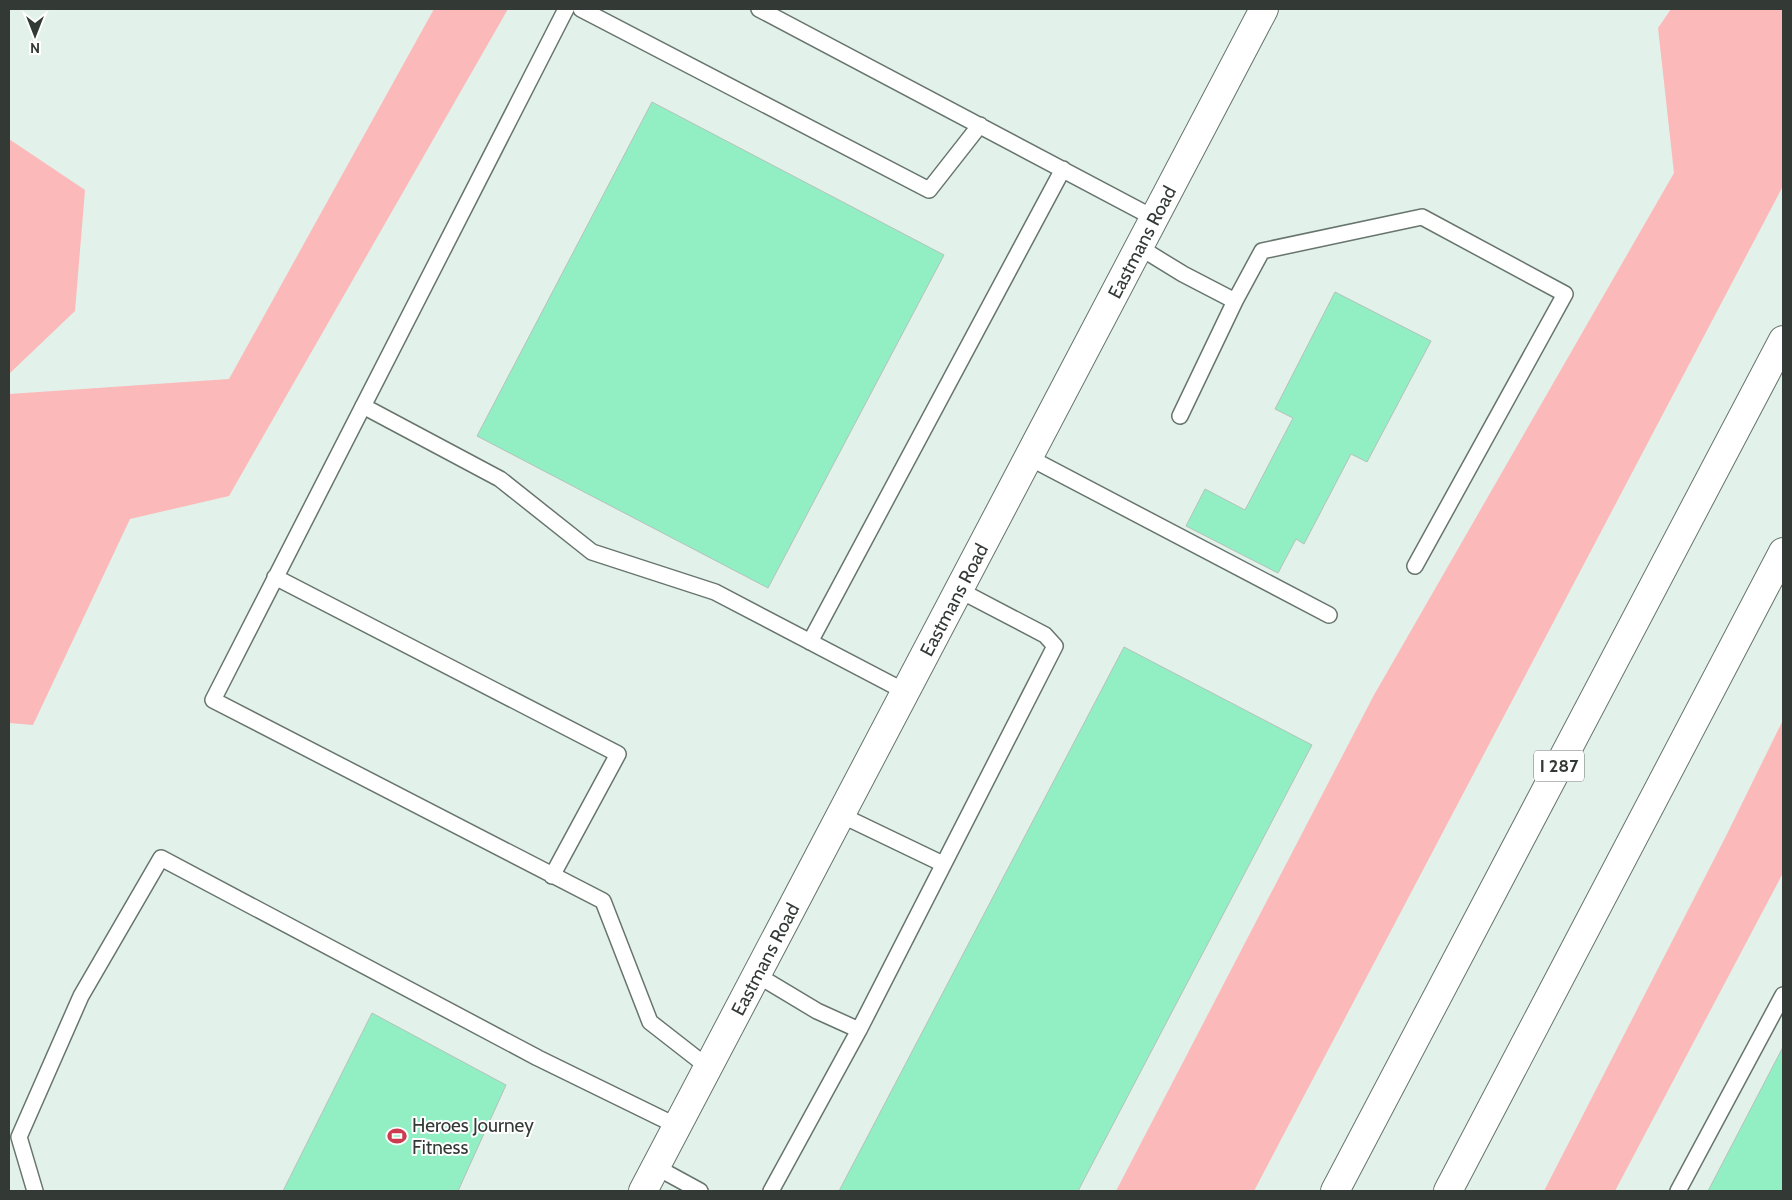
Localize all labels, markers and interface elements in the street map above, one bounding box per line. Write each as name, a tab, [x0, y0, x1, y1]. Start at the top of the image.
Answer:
north arrow	[10, 10, 60, 60]
text: N	[30, 39, 40, 57]
street label: Eastmans Road	[1103, 182, 1181, 302]
street label: Eastmans Road	[915, 540, 993, 660]
road number: I 287	[1534, 750, 1584, 781]
street label: Eastmans Road	[726, 899, 804, 1019]
place label: Heroes Journey Fitness	[412, 1114, 534, 1159]
sports icon: Heroes Journey Fitness	[386, 1125, 408, 1147]

